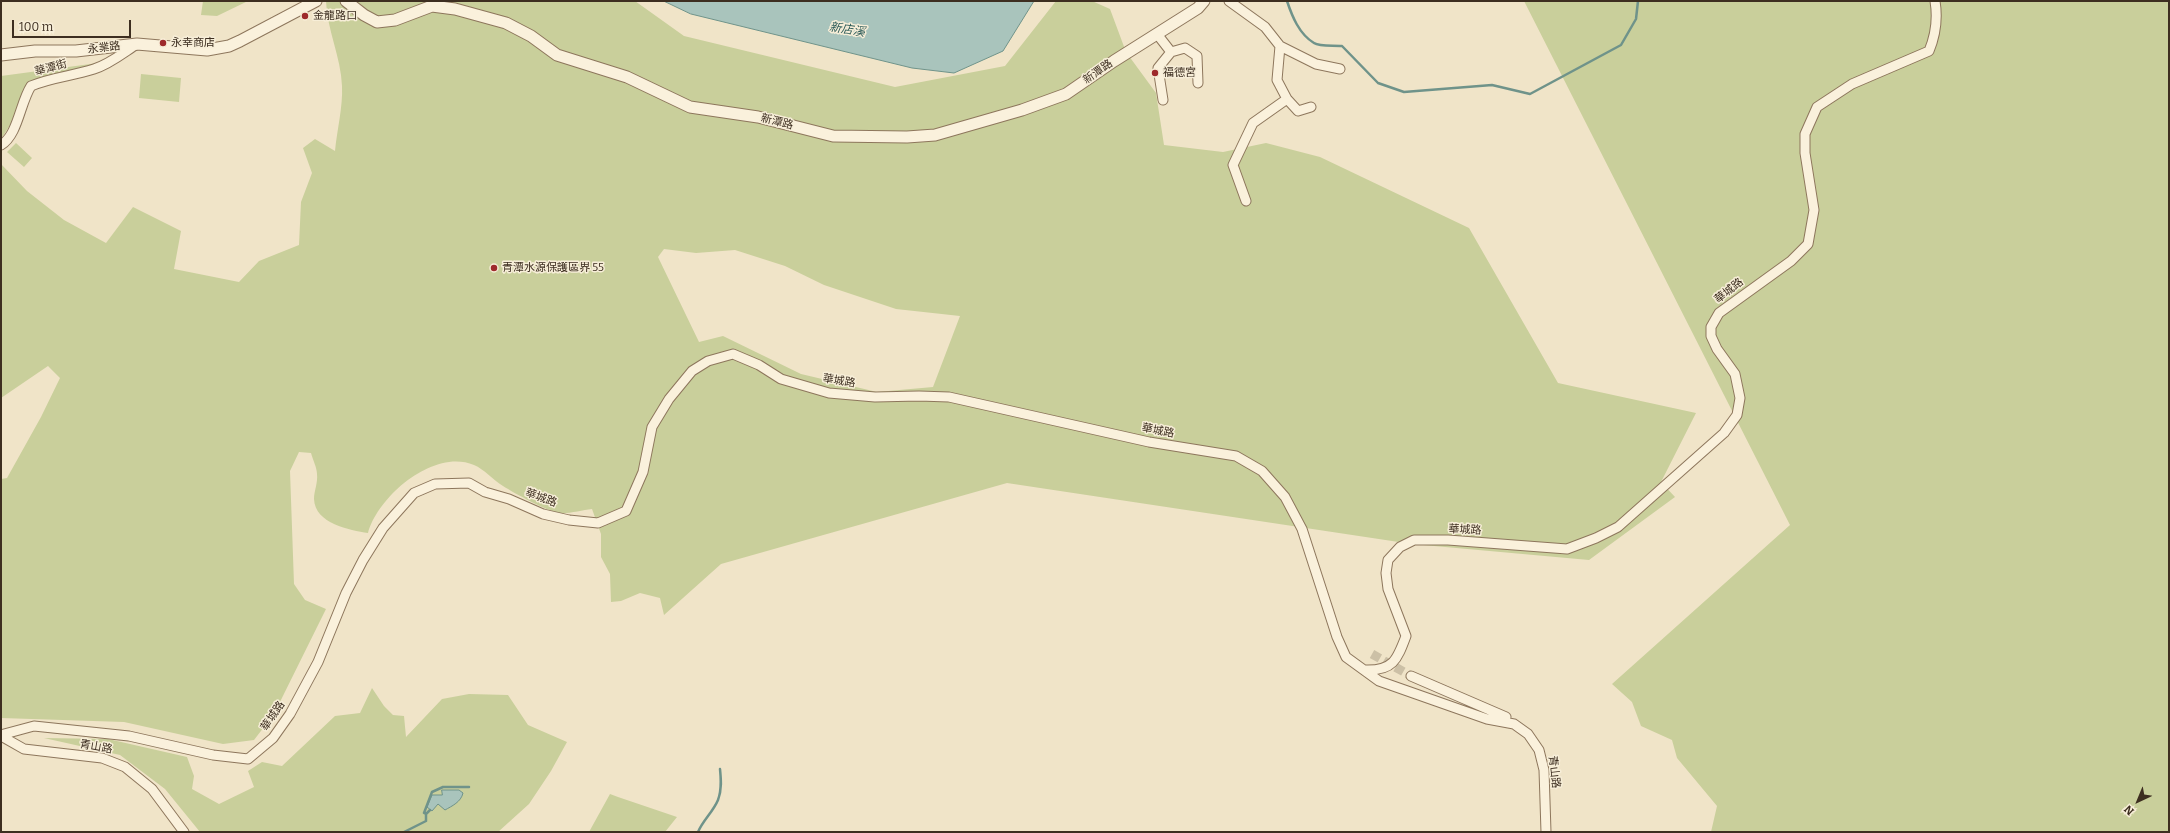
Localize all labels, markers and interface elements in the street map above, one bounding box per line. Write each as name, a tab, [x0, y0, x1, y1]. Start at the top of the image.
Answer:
place label: 金龍路口	[313, 9, 357, 23]
marker: 金龍路口	[300, 11, 310, 21]
scale bar	[14, 12, 133, 38]
text: 100 m	[19, 20, 53, 34]
water label: 新店溪	[828, 20, 866, 40]
place label: 永幸商店	[171, 36, 215, 50]
marker: 永幸商店	[158, 38, 168, 48]
street label: 永業路	[87, 39, 121, 57]
street label: 華潭街	[33, 57, 69, 79]
street label: 新潭路	[1081, 57, 1115, 87]
place label: 福德宮	[1163, 66, 1196, 80]
marker: 福德宮	[1150, 68, 1160, 78]
street label: 新潭路	[759, 112, 795, 132]
place label: 青潭水源保護區界 55	[502, 261, 604, 275]
marker: 青潭水源保護區界 55	[489, 263, 499, 273]
street label: 華城路	[1712, 276, 1746, 306]
street label: 華城路	[822, 372, 856, 390]
street label: 華城路	[1141, 421, 1175, 441]
street label: 華城路	[523, 486, 559, 510]
street label: 華城路	[1448, 523, 1482, 537]
street label: 華城路	[258, 699, 288, 733]
street label: 青山路	[79, 738, 113, 756]
street label: 青山路	[1545, 755, 1563, 789]
north arrow	[2118, 781, 2158, 821]
text: N	[2122, 802, 2137, 818]

